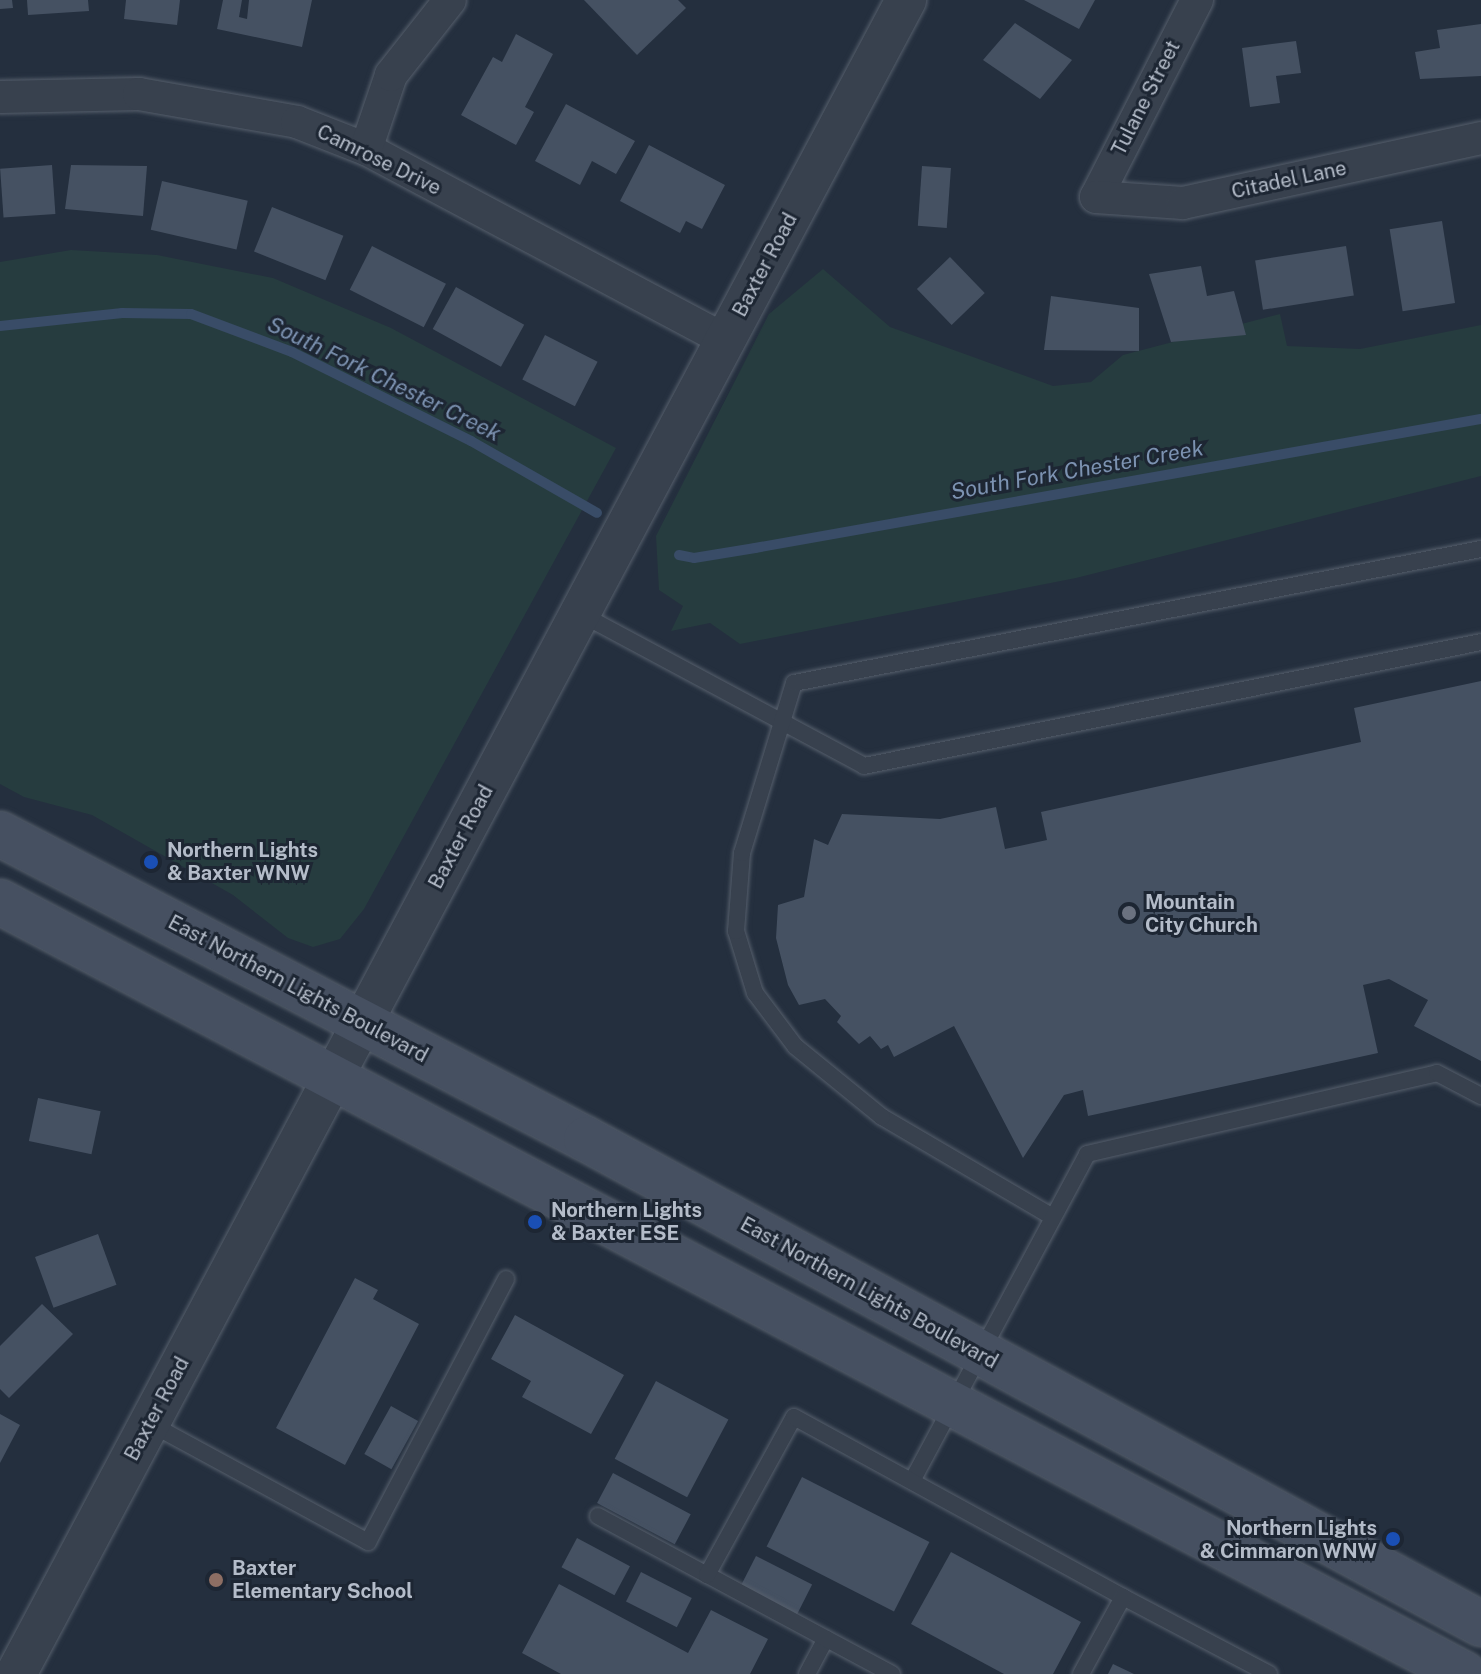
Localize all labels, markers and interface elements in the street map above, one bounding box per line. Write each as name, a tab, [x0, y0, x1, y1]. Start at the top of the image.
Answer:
street label: Tulane Street	[1107, 37, 1185, 159]
street label: Camrose Drive	[313, 120, 445, 200]
street label: Citadel Lane	[1229, 156, 1349, 204]
street label: Baxter Road	[728, 209, 802, 321]
water label: South Fork Chester Creek	[263, 311, 505, 447]
water label: South Fork Chester Creek	[949, 435, 1205, 505]
street label: Baxter Road	[424, 781, 498, 893]
place label: Northern Lights & Baxter WNW	[167, 838, 318, 885]
marker: Northern Lights & Baxter WNW	[142, 853, 160, 871]
place label: Mountain City Church	[1145, 890, 1258, 937]
marker: Mountain City Church	[1120, 904, 1138, 922]
street label: East Northern Lights Boulevard	[164, 910, 432, 1068]
place label: Northern Lights & Baxter ESE	[551, 1198, 702, 1245]
street label: East Northern Lights Boulevard	[736, 1212, 1002, 1374]
marker: Northern Lights & Baxter ESE	[526, 1213, 544, 1231]
street label: Baxter Road	[120, 1353, 194, 1465]
place label: Northern Lights & Cimmaron WNW	[1200, 1516, 1377, 1563]
marker: Northern Lights & Cimmaron WNW	[1384, 1530, 1402, 1548]
place label: Baxter Elementary School	[232, 1556, 413, 1603]
marker: Baxter Elementary School	[207, 1571, 225, 1589]

